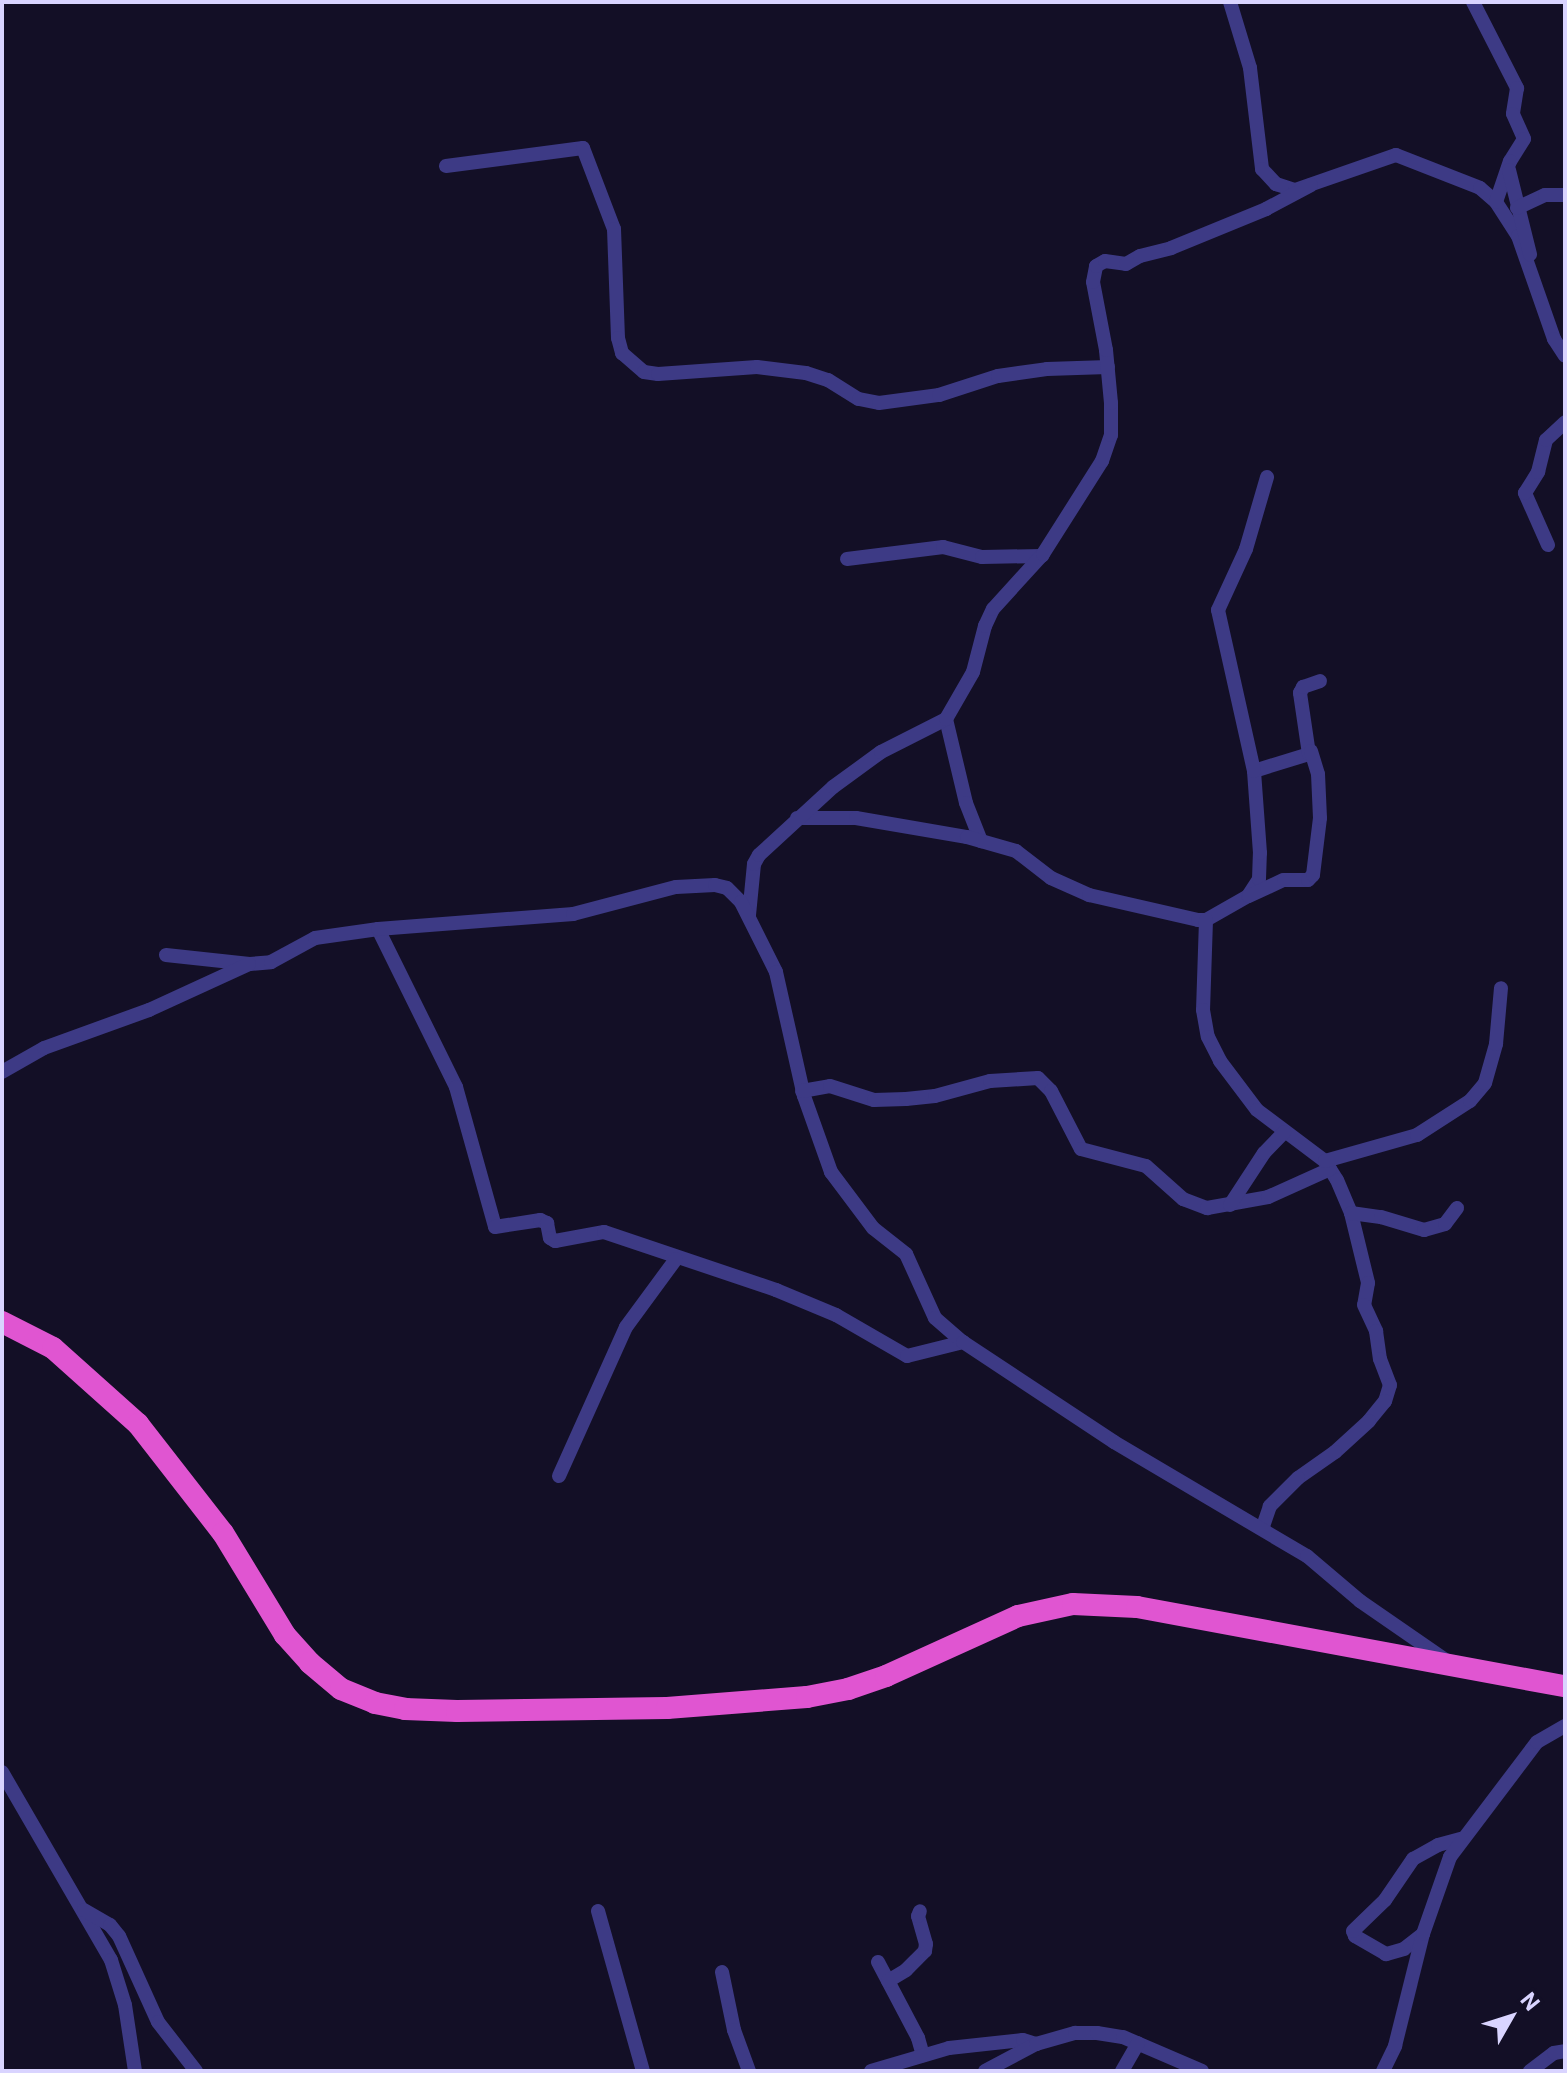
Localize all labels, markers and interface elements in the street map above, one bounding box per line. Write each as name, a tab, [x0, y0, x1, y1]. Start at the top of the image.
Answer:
north arrow	[1471, 1977, 1551, 2057]
text: N	[1515, 1988, 1545, 2015]

